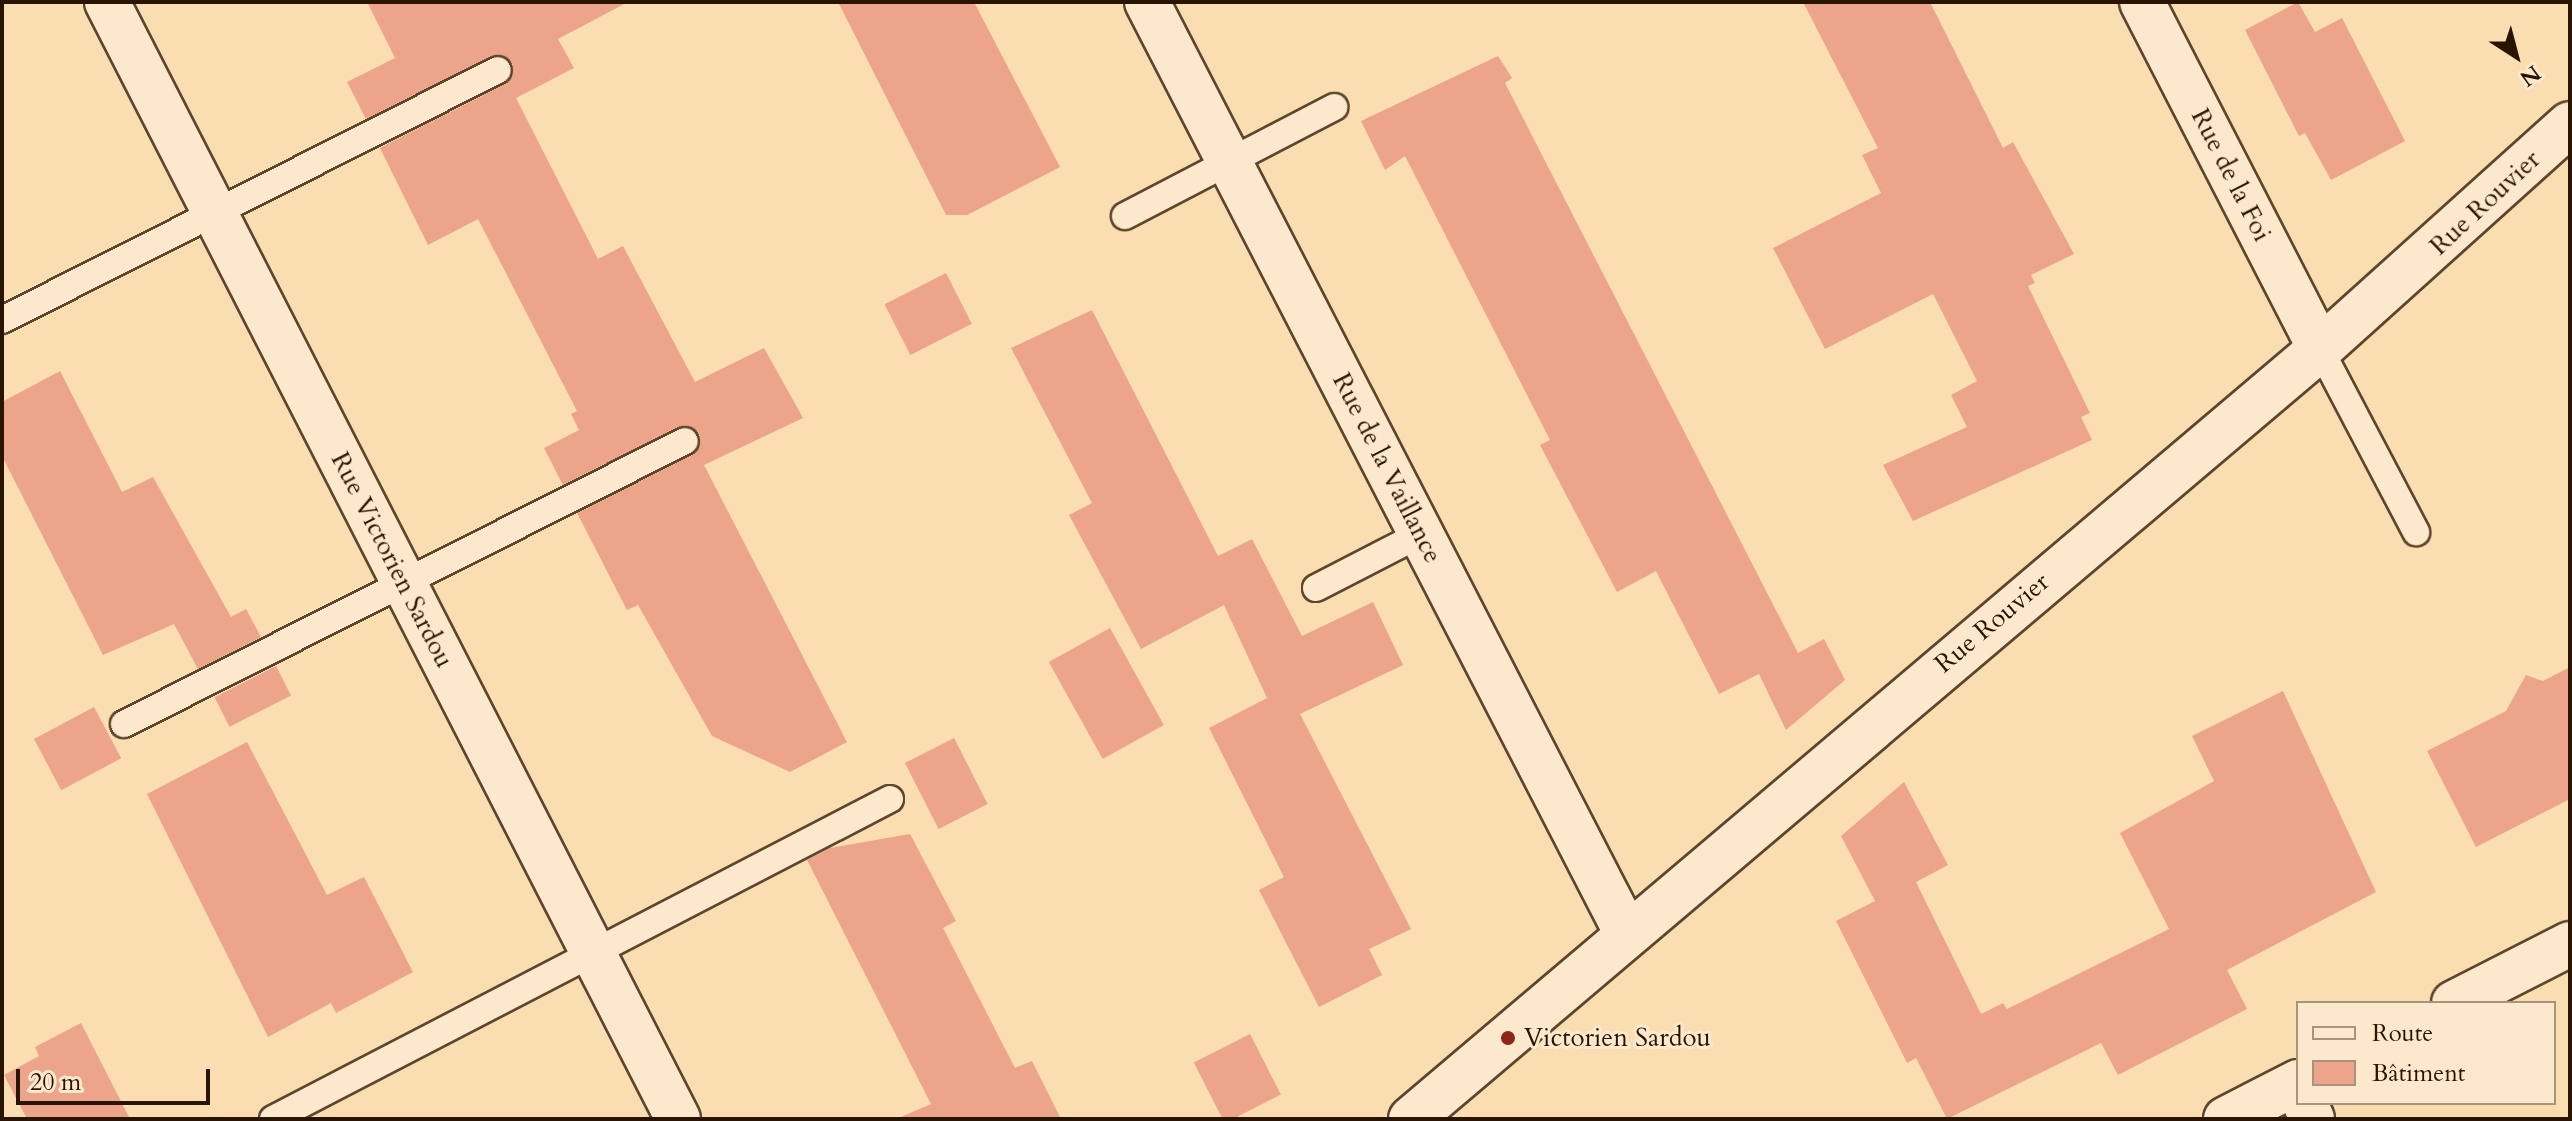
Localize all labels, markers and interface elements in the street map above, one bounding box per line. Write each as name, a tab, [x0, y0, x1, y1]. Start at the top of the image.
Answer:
north arrow	[2476, 16, 2556, 96]
text: N	[2514, 58, 2547, 93]
street label: Rue de la Foi	[2184, 103, 2278, 247]
street label: Rue Rouvier	[2423, 144, 2547, 262]
street label: Rue de la Vaillance	[1326, 368, 1448, 568]
street label: Rue Victorien Sardou	[324, 447, 460, 673]
street label: Rue Rouvier	[1929, 566, 2055, 680]
legend	[2296, 1001, 2556, 1105]
text: Route	[2372, 1017, 2433, 1050]
place label: Victorien Sardou	[1524, 1022, 1711, 1054]
marker: Victorien Sardou	[1499, 1029, 1517, 1047]
scale bar	[20, 1053, 214, 1103]
text: Bâtiment	[2372, 1057, 2465, 1090]
text: 20 m	[30, 1066, 81, 1099]

